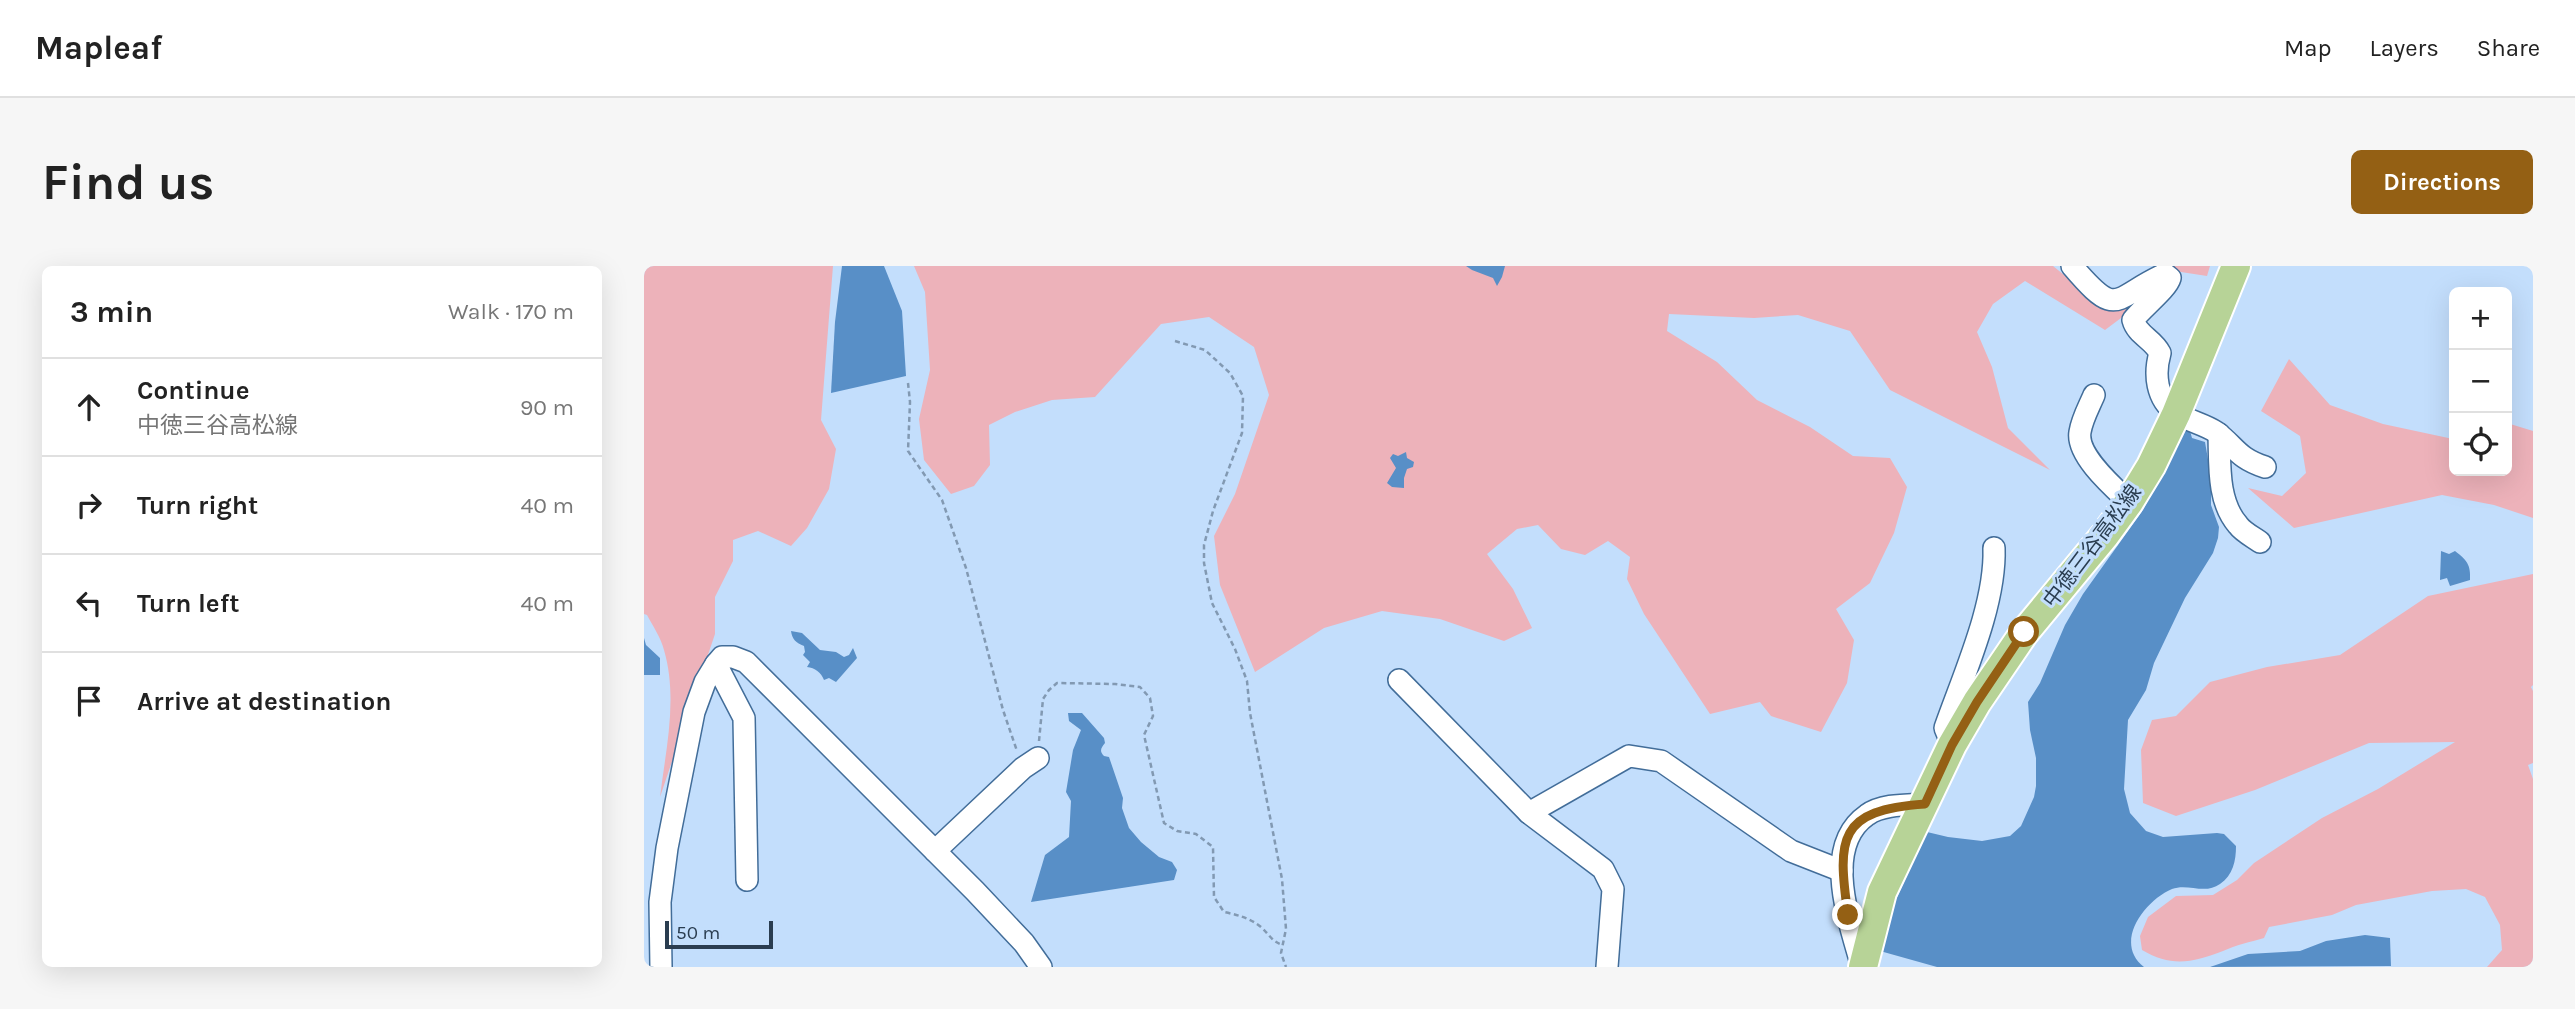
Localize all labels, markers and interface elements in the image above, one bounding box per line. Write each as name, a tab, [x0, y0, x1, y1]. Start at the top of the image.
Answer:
text: Mapleaf	[35, 29, 162, 67]
text: Map	[2284, 34, 2332, 62]
text: Layers	[2370, 34, 2439, 62]
text: Share	[2477, 34, 2540, 62]
button: Directions	[2351, 150, 2533, 214]
text: Find us	[42, 154, 214, 211]
map controls	[2449, 287, 2512, 476]
button: +	[2449, 287, 2512, 350]
text: 3 min	[70, 294, 153, 330]
text: Walk · 170 m	[448, 298, 574, 325]
button: −	[2449, 350, 2512, 413]
text: Continue	[137, 375, 249, 406]
icon: ahead	[70, 388, 108, 426]
text: 90 m	[520, 394, 574, 421]
text: 中徳三谷高松線	[137, 412, 298, 439]
button: locate	[2449, 413, 2512, 476]
street label: 中徳三谷高松線	[2038, 480, 2146, 612]
icon: right	[70, 486, 108, 524]
text: Turn right	[137, 490, 258, 521]
text: 40 m	[521, 492, 574, 519]
icon: left	[70, 584, 108, 622]
text: Turn left	[137, 588, 239, 619]
text: 40 m	[521, 590, 574, 617]
route start	[2008, 616, 2039, 647]
icon: arrive	[70, 682, 108, 720]
text: Arrive at destination	[137, 686, 391, 717]
route end	[1832, 899, 1863, 930]
scale bar	[665, 918, 774, 950]
text: 50 m	[676, 922, 720, 944]

